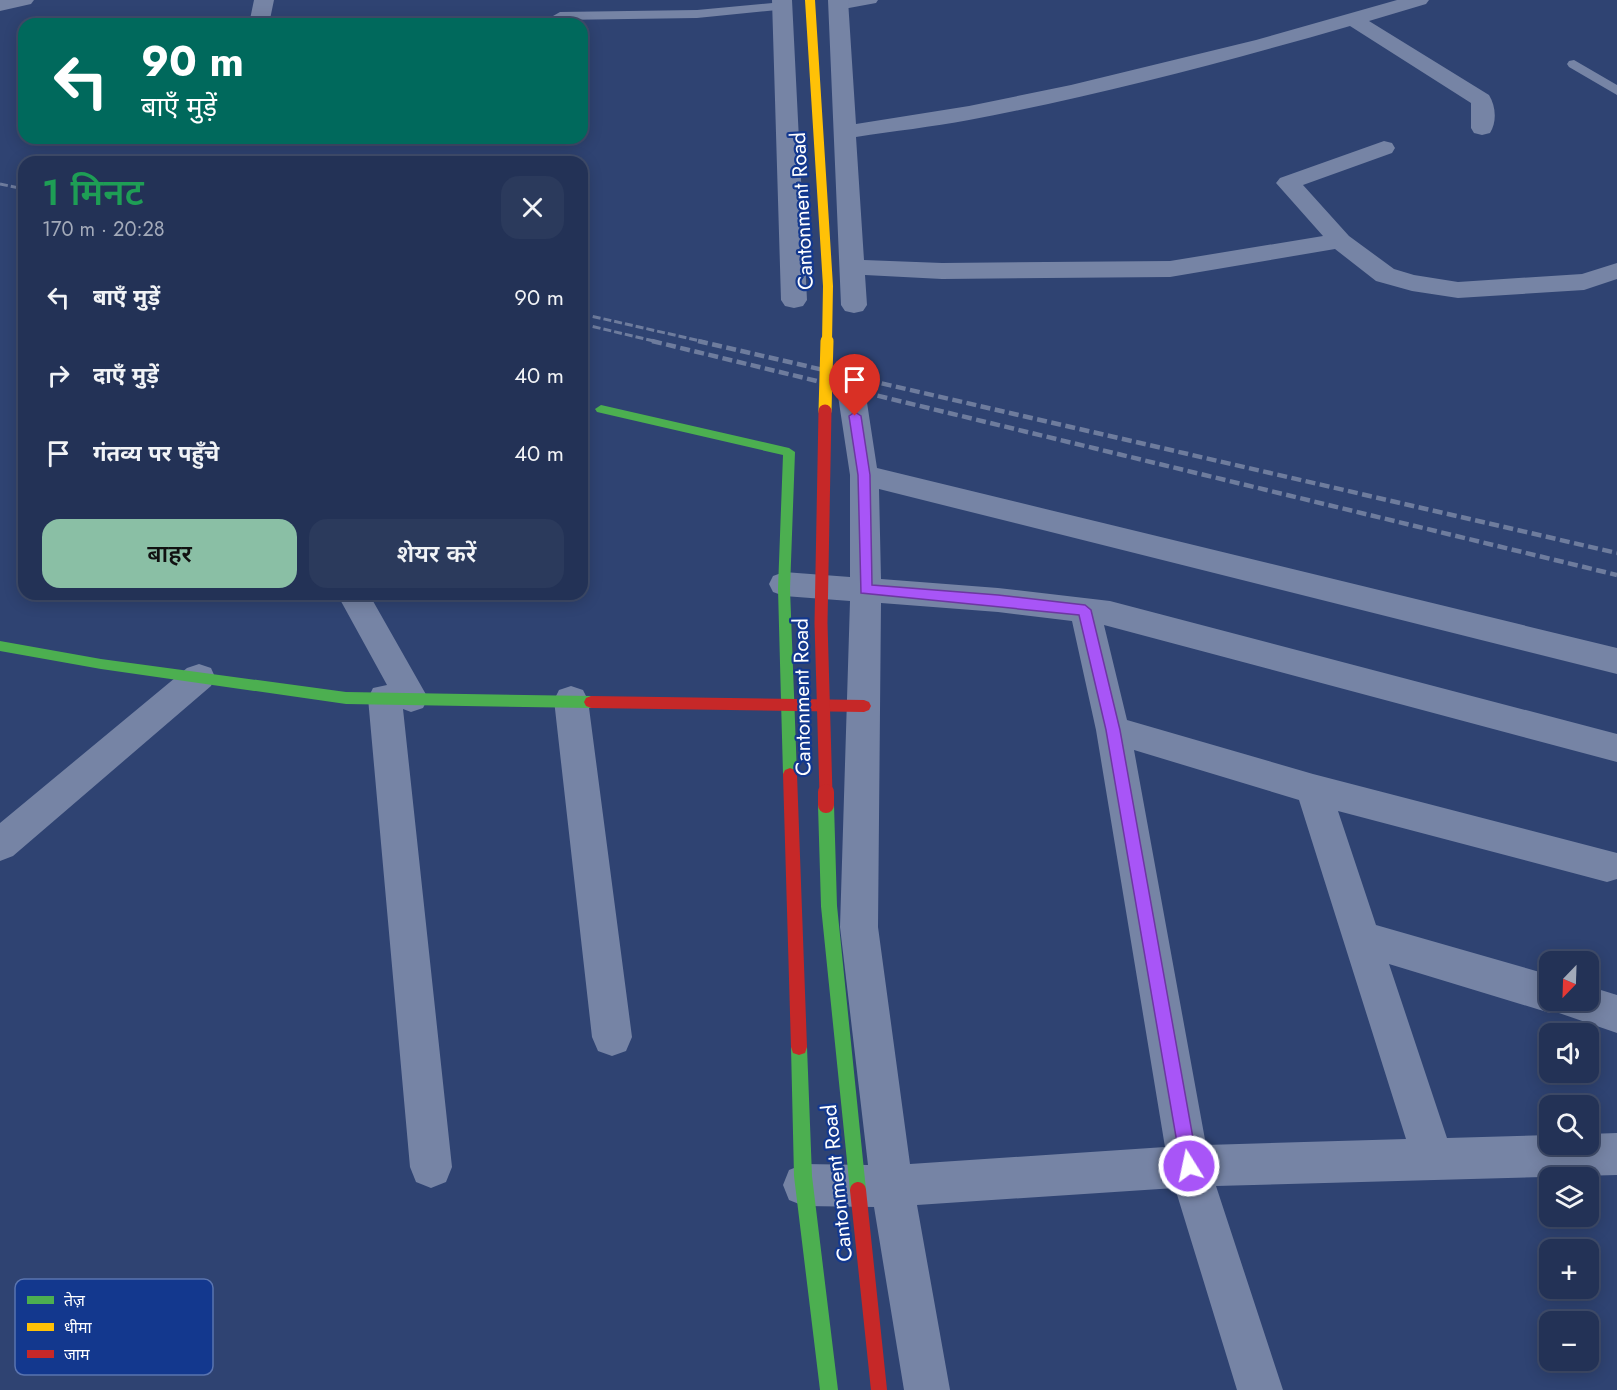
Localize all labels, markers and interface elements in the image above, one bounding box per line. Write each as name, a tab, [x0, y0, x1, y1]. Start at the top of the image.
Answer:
text: 90 m	[141, 31, 244, 92]
icon: left	[42, 42, 120, 120]
text: बाएँ मुड़ें	[141, 87, 217, 126]
street label: Cantonment Road	[783, 131, 821, 291]
text: 1 मिनट	[42, 166, 144, 218]
button: close	[501, 176, 564, 239]
text: 170 m · 20:28	[42, 215, 165, 244]
icon: left	[42, 281, 75, 314]
text: बाएँ मुड़ें	[93, 281, 160, 313]
text: 90 m	[514, 281, 564, 313]
pin	[829, 354, 880, 416]
icon: right	[42, 359, 75, 392]
text: दाएँ मुड़ें	[93, 359, 159, 391]
text: 40 m	[514, 359, 564, 391]
icon: arrive	[838, 363, 871, 396]
icon: arrive	[42, 437, 75, 470]
text: गंतव्य पर पहुँचे	[93, 437, 219, 469]
text: 40 m	[514, 437, 564, 469]
button: बाहर	[42, 519, 297, 588]
button: शेयर करें	[309, 519, 564, 588]
street label: Cantonment Road	[786, 618, 818, 776]
north arrow	[1539, 951, 1599, 1011]
map controls	[1539, 951, 1599, 1371]
button: sound	[1539, 1023, 1599, 1083]
button: search	[1539, 1095, 1599, 1155]
street label: Cantonment Road	[814, 1103, 860, 1263]
position arrow	[1157, 1134, 1221, 1198]
button: layers	[1539, 1167, 1599, 1227]
button: +	[1539, 1239, 1599, 1299]
legend	[15, 1279, 213, 1375]
text: तेज़	[64, 1289, 86, 1312]
button: −	[1539, 1311, 1599, 1371]
text: धीमा	[64, 1316, 93, 1339]
text: जाम	[64, 1343, 90, 1366]

